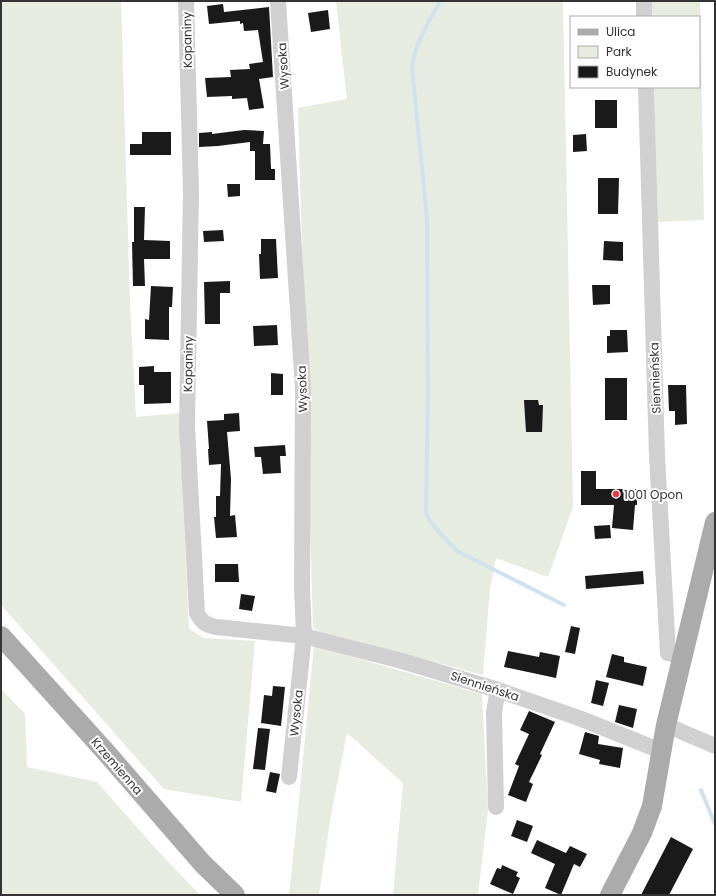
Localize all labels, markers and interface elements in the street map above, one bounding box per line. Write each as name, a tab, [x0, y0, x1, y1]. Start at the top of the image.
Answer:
street label: Kopaniny	[178, 12, 196, 68]
legend	[570, 16, 700, 88]
text: Ulica	[606, 23, 635, 40]
street label: Wysoka	[273, 42, 293, 90]
text: Park	[606, 43, 633, 60]
text: Budynek	[606, 63, 658, 80]
street label: Kopaniny	[179, 336, 197, 392]
street label: Siennieńska	[645, 342, 665, 414]
street label: Wysoka	[293, 365, 311, 413]
place label: 1001 Opon	[624, 486, 683, 503]
marker: 1001 Opon	[611, 489, 621, 499]
street label: Siennieńska	[448, 667, 522, 705]
street label: Wysoka	[285, 689, 307, 737]
street label: Krzemienna	[87, 734, 147, 798]

